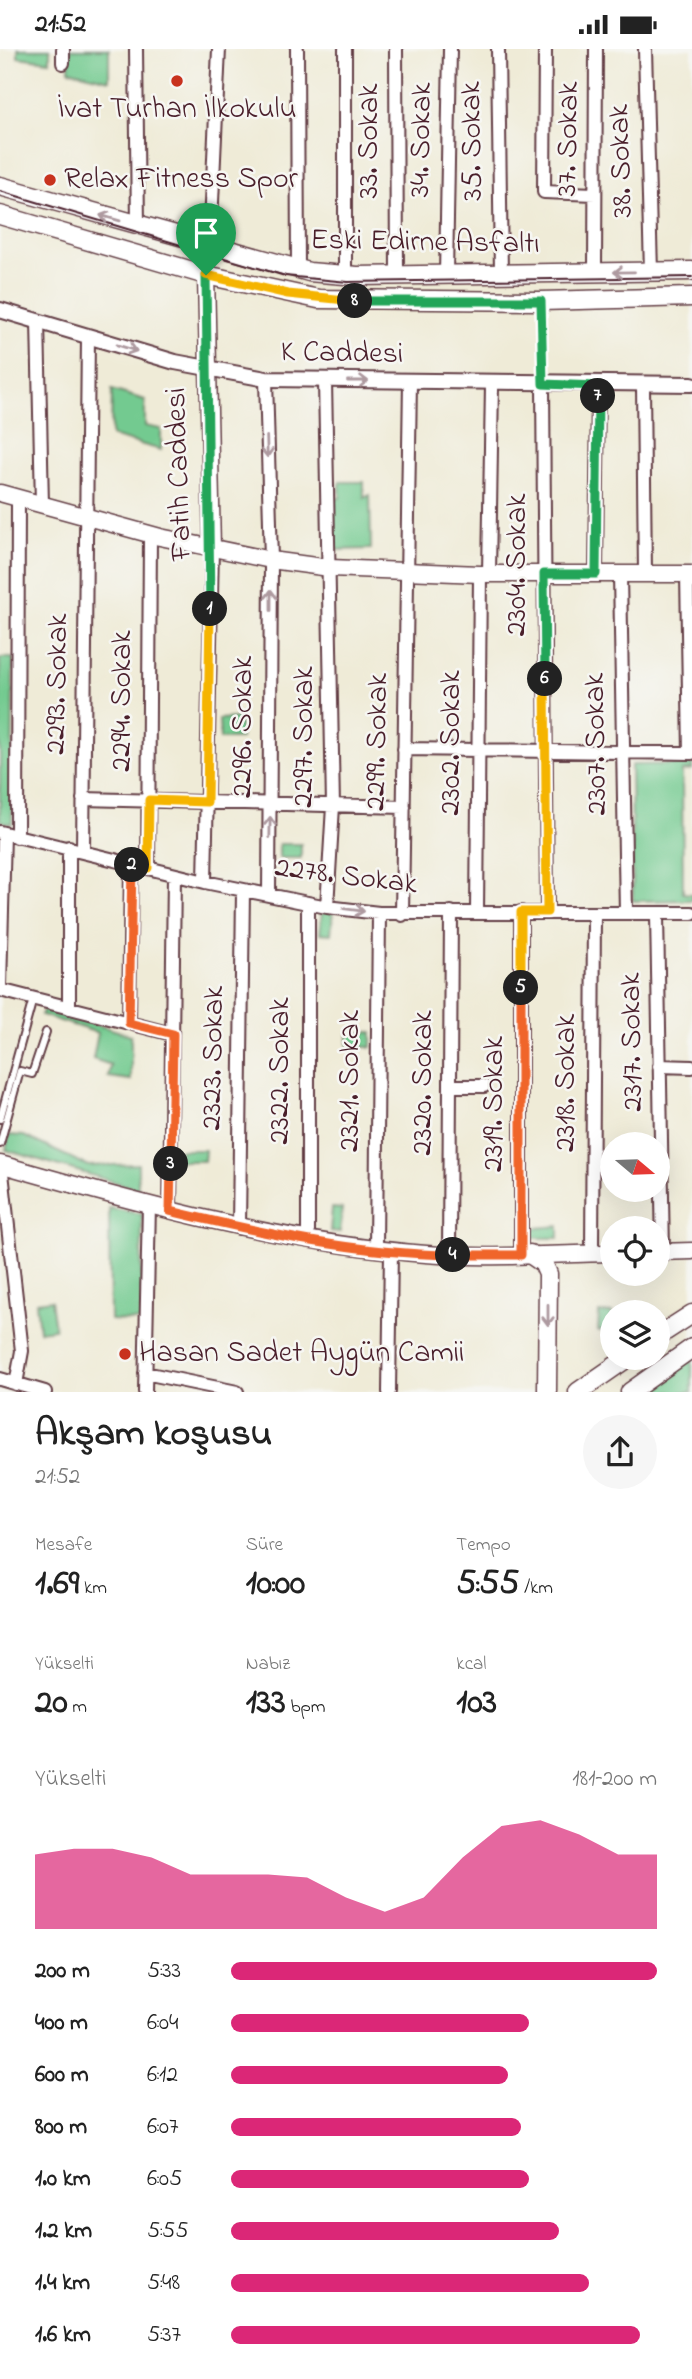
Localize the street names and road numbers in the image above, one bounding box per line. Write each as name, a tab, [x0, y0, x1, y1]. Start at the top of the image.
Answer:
street label: 35. Sokak	[450, 80, 496, 201]
street label: 37. Sokak	[546, 80, 592, 197]
street label: 34. Sokak	[399, 81, 445, 198]
street label: 33. Sokak	[348, 83, 392, 198]
street label: 38. Sokak	[598, 103, 646, 219]
street label: Eski Edirne Asfaltı	[310, 219, 540, 267]
street label: K Caddesi	[280, 331, 404, 377]
street label: Fatih Caddesi	[155, 387, 205, 562]
street label: 2304. Sokak	[496, 493, 540, 636]
street label: 2293. Sokak	[35, 612, 81, 755]
street label: 2294. Sokak	[101, 630, 145, 772]
street label: 2296. Sokak	[222, 655, 266, 798]
street label: 2297. Sokak	[283, 666, 327, 808]
street label: 2302. Sokak	[430, 670, 474, 816]
street label: 2307. Sokak	[574, 671, 620, 816]
street label: 2299. Sokak	[355, 672, 401, 811]
street label: 2278. Sokak	[272, 846, 421, 908]
street label: 2317. Sokak	[610, 971, 656, 1112]
street label: 2323. Sokak	[191, 984, 237, 1131]
street label: 2322. Sokak	[259, 997, 303, 1145]
street label: 2321. Sokak	[329, 1009, 373, 1152]
street label: 2320. Sokak	[402, 1010, 446, 1156]
street label: 2318. Sokak	[545, 1013, 589, 1152]
street label: 2319. Sokak	[473, 1035, 517, 1172]

